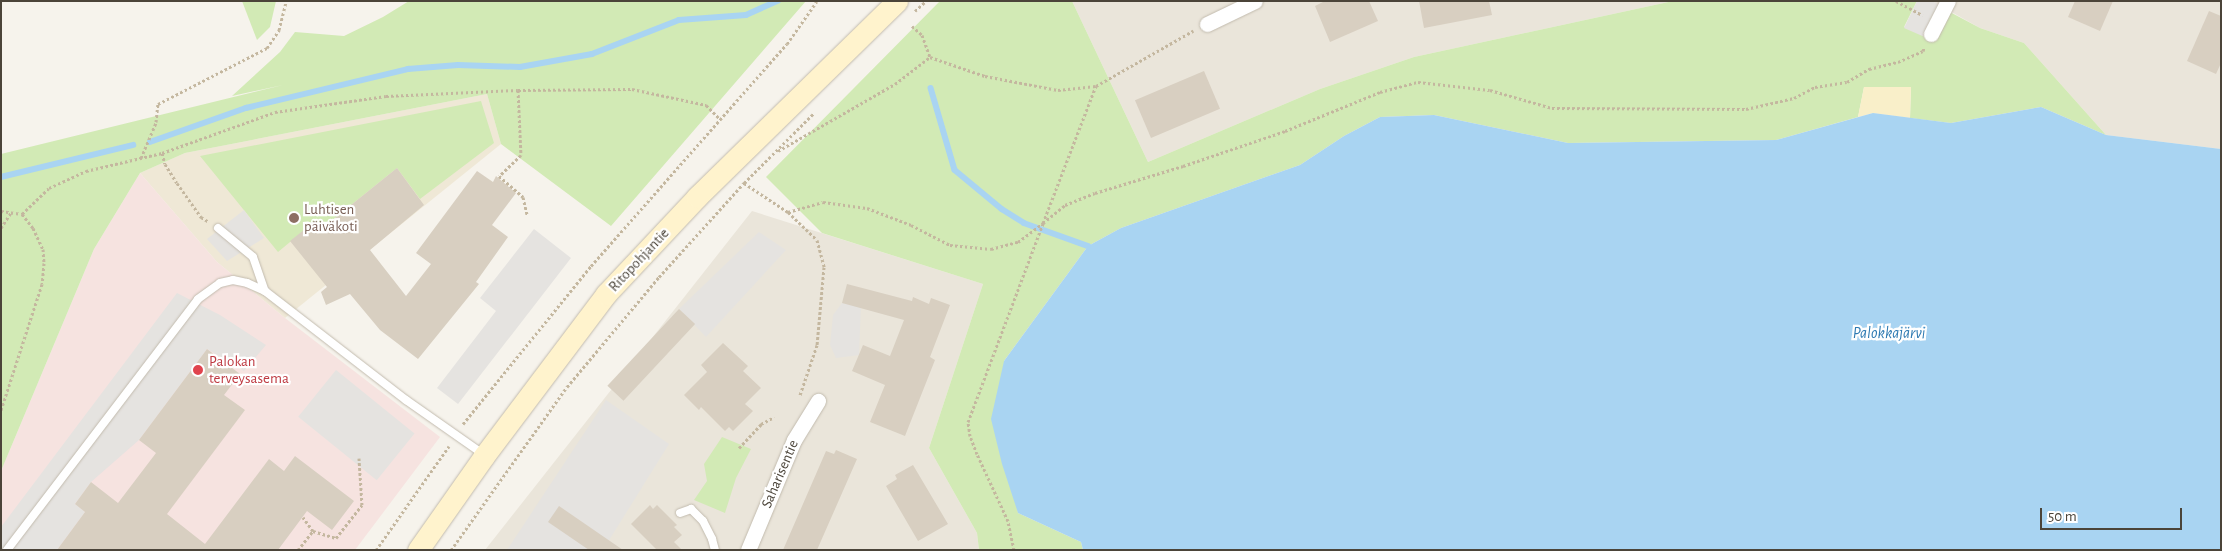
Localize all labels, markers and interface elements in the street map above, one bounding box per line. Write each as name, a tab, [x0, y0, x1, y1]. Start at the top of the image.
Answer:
place label: Luhtisen päiväkoti	[304, 200, 358, 235]
marker: Luhtisen päiväkoti	[288, 212, 300, 224]
street label: Ritopohjantie	[605, 224, 673, 296]
water label: Palokkajärvi	[1853, 323, 1925, 343]
place label: Palokan terveysasema	[209, 352, 289, 387]
marker: Palokan terveysasema	[191, 363, 205, 377]
street label: Saharisentie	[758, 437, 802, 511]
scale bar	[2042, 498, 2184, 530]
text: 50 m	[2048, 509, 2077, 524]

